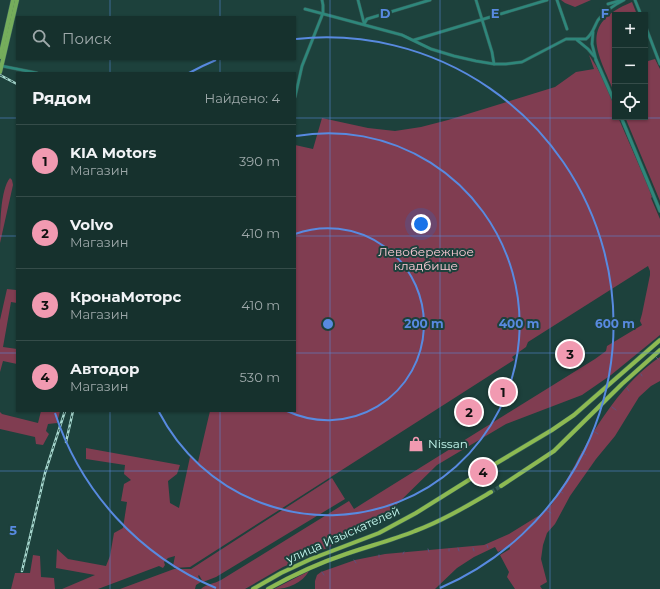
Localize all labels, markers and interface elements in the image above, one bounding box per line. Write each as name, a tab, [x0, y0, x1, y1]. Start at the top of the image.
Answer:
text: D	[380, 5, 391, 21]
text: E	[491, 5, 500, 21]
text: F	[601, 5, 609, 21]
map controls	[612, 12, 648, 120]
button: +	[612, 12, 648, 48]
search box	[16, 16, 296, 60]
icon: search	[30, 27, 52, 49]
text: Поиск	[62, 29, 111, 48]
button: −	[612, 48, 648, 84]
button: locate	[612, 84, 648, 120]
text: Рядом	[32, 88, 91, 108]
text: Найдено: 4	[205, 90, 280, 106]
text: KIA Motors	[70, 143, 156, 162]
text: 1	[42, 153, 48, 169]
text: 390 m	[239, 153, 280, 169]
text: Магазин	[70, 162, 129, 178]
your location	[411, 214, 431, 234]
text: Volvo	[70, 215, 113, 234]
text: 2	[41, 225, 49, 241]
text: 410 m	[241, 225, 280, 241]
text: Магазин	[70, 234, 129, 250]
park label: Левобережное кладбище	[378, 244, 474, 273]
text: КронаМоторс	[70, 287, 181, 306]
text: 3	[41, 297, 49, 313]
text: 410 m	[241, 297, 280, 313]
text: Магазин	[70, 306, 129, 322]
text: 200 m	[404, 316, 444, 331]
text: 400 m	[499, 316, 539, 331]
text: 600 m	[595, 316, 635, 331]
centre of rings	[321, 317, 335, 331]
pin: 3	[557, 339, 583, 369]
text: Автодор	[70, 359, 139, 378]
text: 4	[41, 369, 49, 385]
text: 530 m	[240, 369, 280, 385]
pin: 1	[490, 377, 516, 407]
text: Магазин	[70, 378, 129, 394]
pin: 2	[456, 397, 482, 427]
shop icon: Nissan	[407, 435, 425, 453]
place label: Nissan	[428, 436, 468, 451]
pin: 4	[470, 457, 496, 487]
street label: улица Изыскателей	[283, 503, 402, 567]
text: 5	[9, 522, 17, 538]

